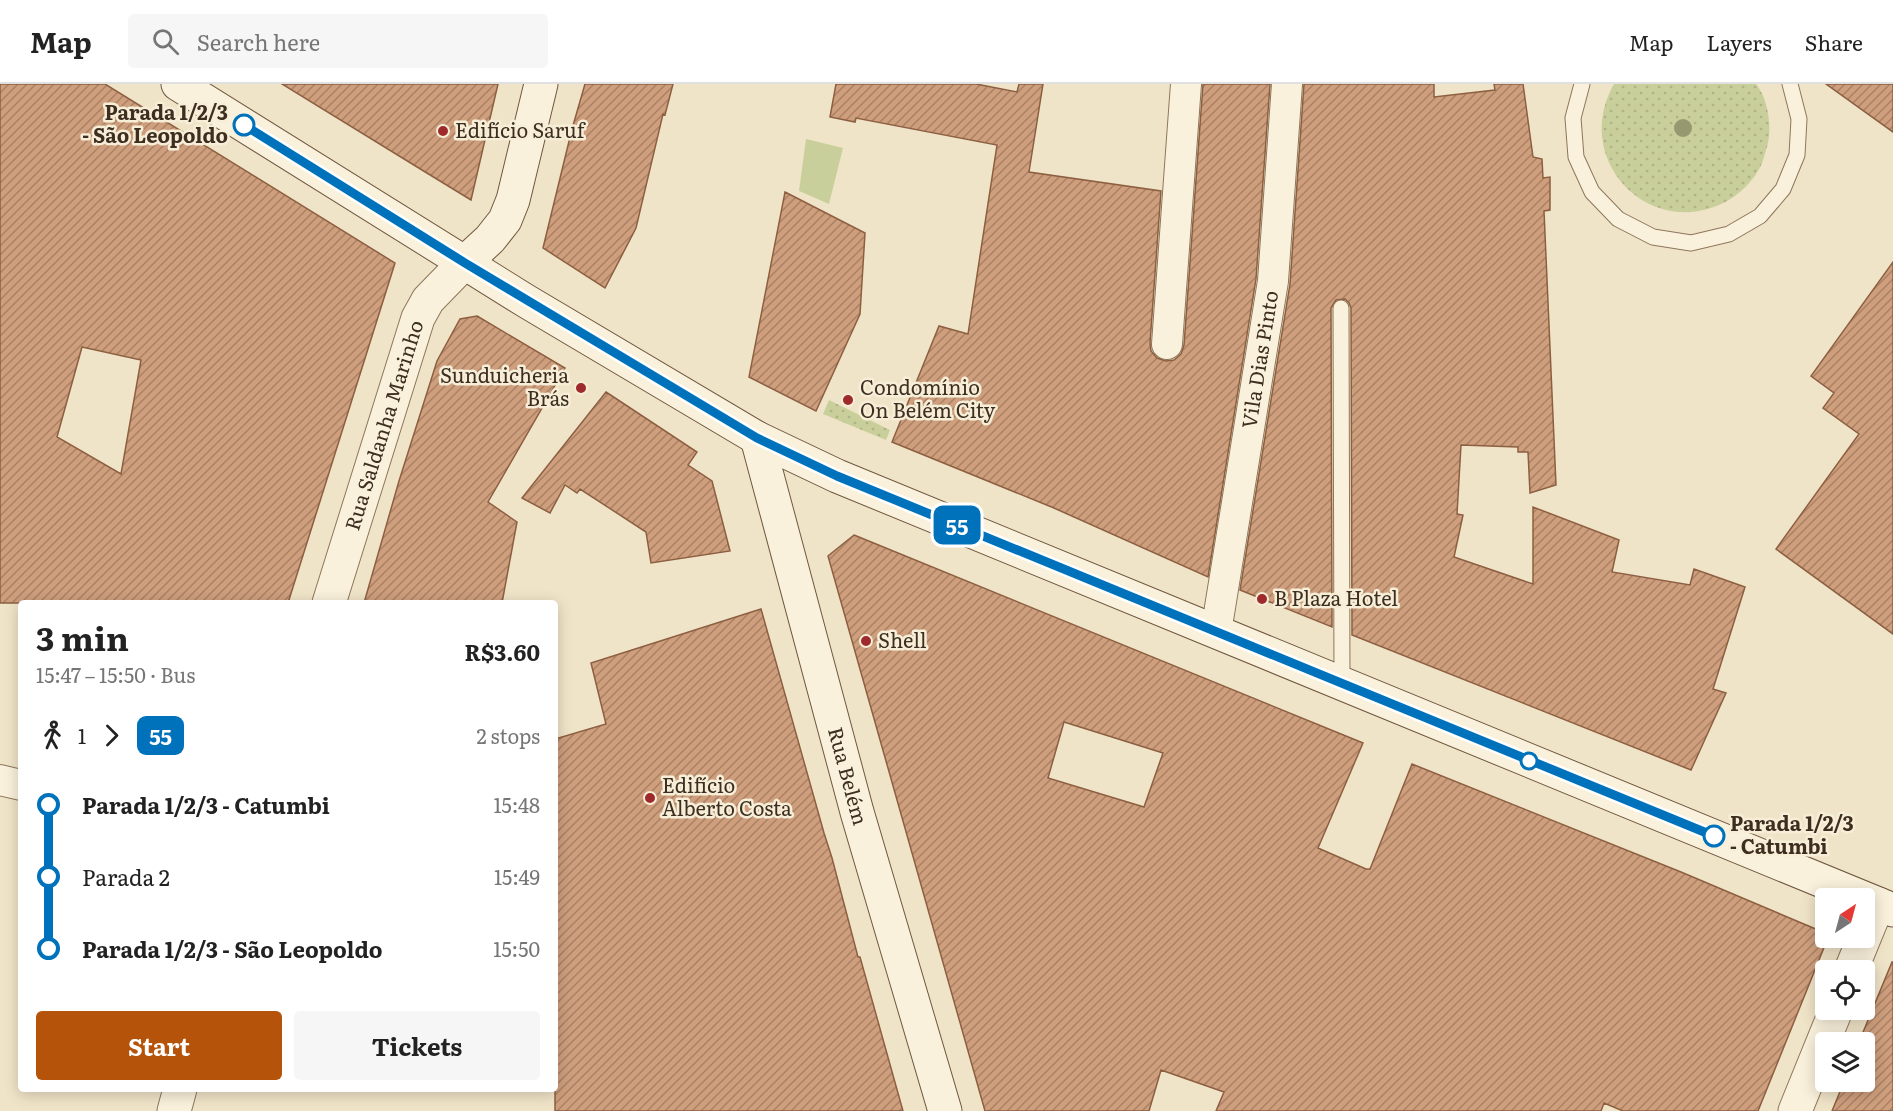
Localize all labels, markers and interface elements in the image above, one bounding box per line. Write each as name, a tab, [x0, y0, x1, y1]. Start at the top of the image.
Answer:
search box	[128, 14, 548, 68]
text: Map	[30, 20, 92, 62]
icon: search	[149, 25, 182, 58]
text: Search here	[197, 25, 320, 58]
text: Map	[1629, 26, 1674, 57]
text: Layers	[1707, 26, 1772, 57]
text: Share	[1805, 26, 1863, 57]
place label: Parada 1/2/3 - São Leopoldo	[82, 96, 228, 149]
marker: Parada 1/2/3 - São Leopoldo	[233, 114, 255, 136]
place label: Edifício Saruf	[455, 114, 587, 144]
marker: Edifício Saruf	[436, 124, 450, 138]
street label: Vila Dias Pinto	[1232, 288, 1284, 430]
street label: Rua Saldanha Marinho	[336, 316, 429, 534]
place label: Sunduicheria Brás	[440, 359, 569, 412]
place label: Condomínio On Belém City	[860, 371, 996, 424]
marker: Sunduicheria Brás	[574, 381, 588, 395]
marker: Condomínio On Belém City	[841, 393, 855, 407]
line badge: 55	[930, 506, 984, 544]
text: 55	[946, 510, 968, 541]
place label: B Plaza Hotel	[1274, 582, 1398, 612]
marker: B Plaza Hotel	[1255, 592, 1269, 606]
text: 3 min	[36, 612, 129, 661]
place label: Shell	[878, 624, 927, 654]
marker: Shell	[859, 634, 873, 648]
text: R$3.60	[465, 635, 540, 668]
text: 15:47 – 15:50 · Bus	[36, 659, 195, 689]
icon: walk	[36, 719, 69, 752]
icon: forward	[95, 719, 128, 752]
text: 1	[78, 720, 86, 750]
text: 55	[149, 720, 172, 751]
text: 2 stops	[476, 720, 540, 750]
street label: Rua Belém	[822, 723, 877, 828]
unlabelled marker	[1520, 752, 1538, 770]
place label: Edifício Alberto Costa	[662, 769, 792, 822]
text: Parada 1/2/3 - Catumbi	[82, 788, 330, 821]
text: 15:48	[493, 789, 540, 819]
marker: Edifício Alberto Costa	[643, 791, 657, 805]
place label: Parada 1/2/3 - Catumbi	[1730, 807, 1854, 860]
marker: Parada 1/2/3 - Catumbi	[1703, 825, 1725, 847]
text: Parada 2	[82, 860, 170, 893]
text: 15:49	[494, 861, 540, 891]
north arrow	[1815, 888, 1875, 948]
map controls	[1815, 888, 1875, 1092]
text: Parada 1/2/3 - São Leopoldo	[82, 932, 383, 965]
text: 15:50	[493, 933, 540, 963]
button: locate	[1815, 960, 1875, 1020]
button: Start	[36, 1011, 282, 1080]
button: Tickets	[294, 1011, 540, 1080]
button: layers	[1815, 1032, 1875, 1092]

